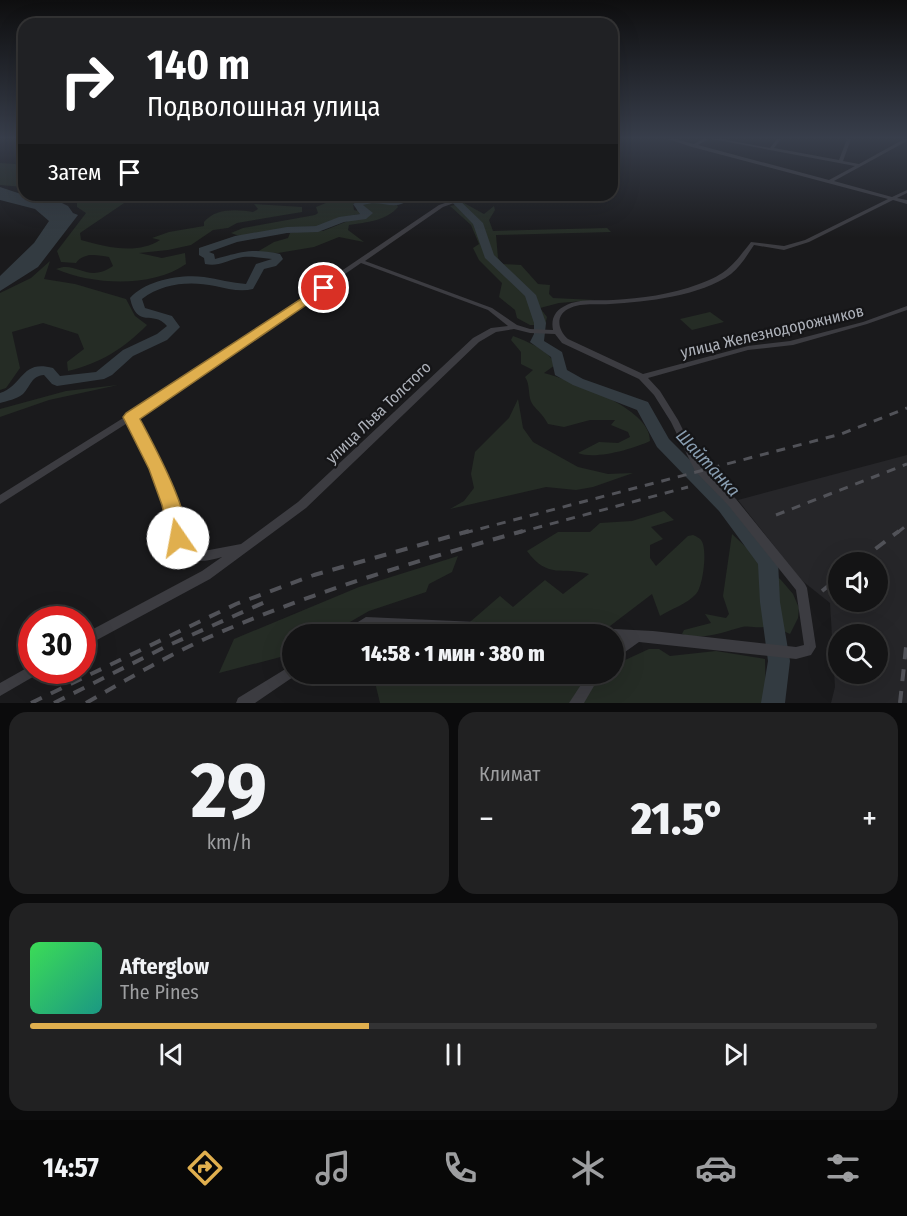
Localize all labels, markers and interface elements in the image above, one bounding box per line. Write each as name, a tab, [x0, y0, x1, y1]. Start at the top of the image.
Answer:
text: 140 m	[147, 40, 250, 90]
icon: right	[48, 42, 126, 120]
text: Подволошная улица	[147, 91, 381, 123]
icon: arrive	[113, 156, 146, 189]
text: Затем	[48, 159, 101, 186]
pin	[298, 262, 349, 313]
icon: arrive	[307, 271, 340, 304]
street label: улица Железнодорожников	[679, 301, 865, 362]
street label: улица Льва Толстого	[322, 357, 435, 467]
water label: Шайтанка	[671, 425, 745, 501]
position arrow	[146, 506, 210, 570]
map controls	[828, 552, 888, 684]
button: sound	[828, 552, 888, 612]
speed limit sign: 30	[18, 606, 96, 684]
button: search	[828, 624, 888, 684]
text: 14:58 · 1 мин · 380 m	[361, 640, 545, 667]
text: 29	[191, 744, 267, 838]
text: Климат	[479, 762, 540, 786]
text: 21.5°	[631, 792, 725, 846]
text: −	[479, 799, 494, 839]
text: +	[862, 799, 877, 839]
text: km/h	[207, 830, 251, 854]
text: Afterglow	[120, 953, 209, 980]
text: The Pines	[120, 980, 199, 1004]
icon: previous	[155, 1038, 188, 1071]
icon: pause	[437, 1038, 470, 1071]
icon: next	[719, 1038, 752, 1071]
icon: directions	[184, 1147, 226, 1189]
icon: music	[312, 1147, 354, 1189]
icon: phone	[439, 1147, 481, 1189]
icon: climate	[567, 1147, 609, 1189]
icon: car	[695, 1147, 737, 1189]
icon: filters	[822, 1147, 864, 1189]
text: 14:57	[43, 1152, 99, 1184]

